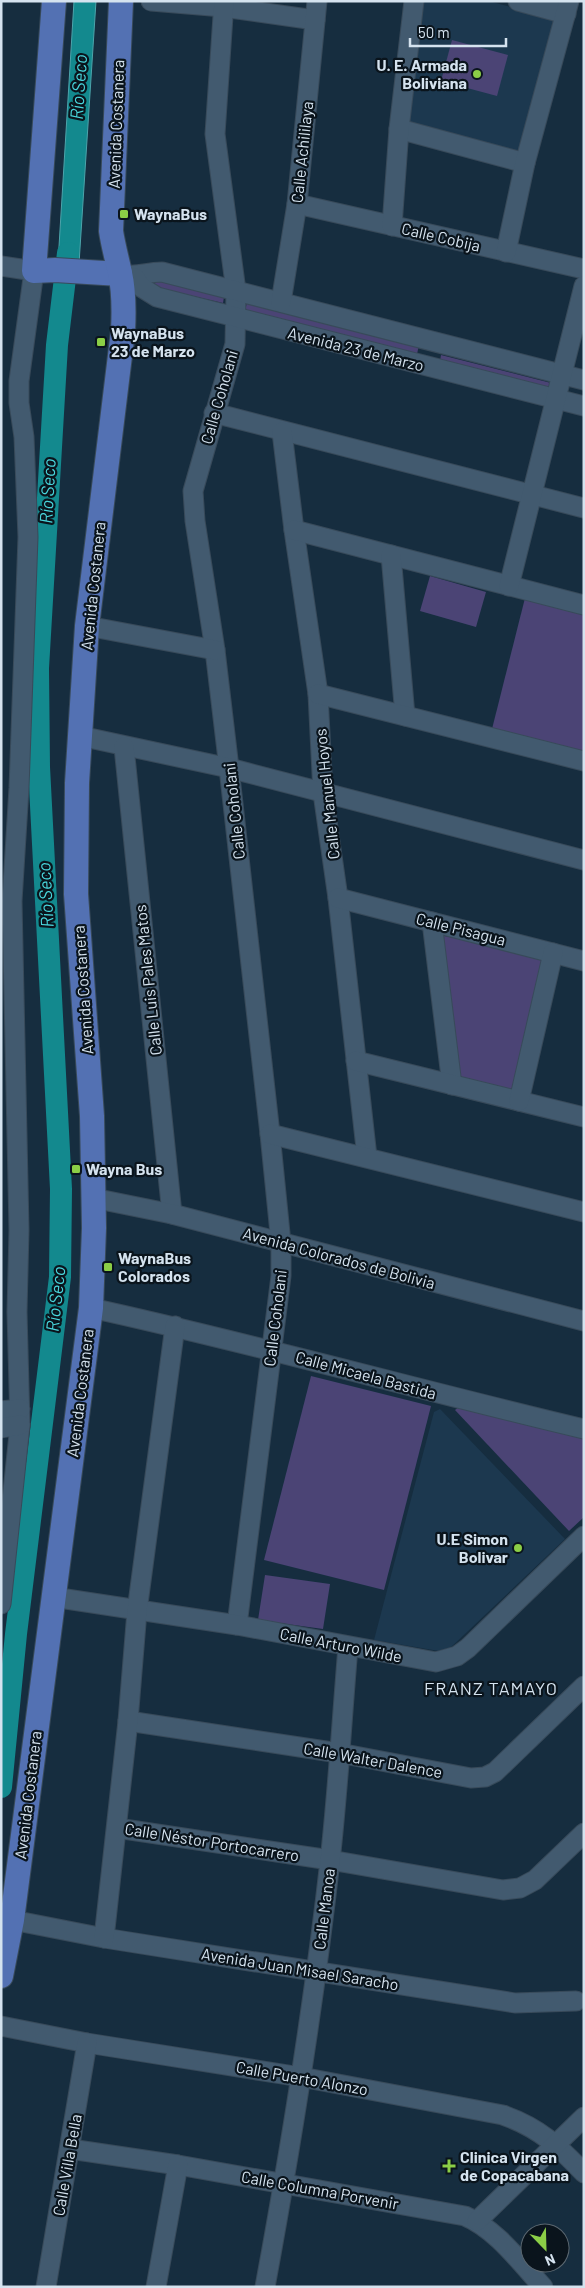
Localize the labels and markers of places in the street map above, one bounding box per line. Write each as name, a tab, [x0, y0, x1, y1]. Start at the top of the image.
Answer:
place label: U. E. Armada Boliviana	[376, 55, 467, 92]
marker: U. E. Armada Boliviana	[471, 68, 483, 80]
place label: WaynaBus	[134, 204, 207, 223]
marker: WaynaBus	[118, 208, 130, 220]
place label: WaynaBus 23 de Marzo	[111, 323, 195, 360]
marker: WaynaBus 23 de Marzo	[95, 336, 107, 348]
place label: Wayna Bus	[86, 1159, 162, 1178]
marker: Wayna Bus	[70, 1163, 82, 1175]
place label: WaynaBus Colorados	[118, 1248, 191, 1285]
marker: WaynaBus Colorados	[102, 1261, 114, 1273]
place label: U.E Simon Bolivar	[437, 1529, 508, 1566]
marker: U.E Simon Bolivar	[512, 1542, 524, 1554]
place label: Clinica Virgen de Copacabana	[460, 2147, 569, 2184]
marker: Clinica Virgen de Copacabana	[442, 2159, 456, 2173]

